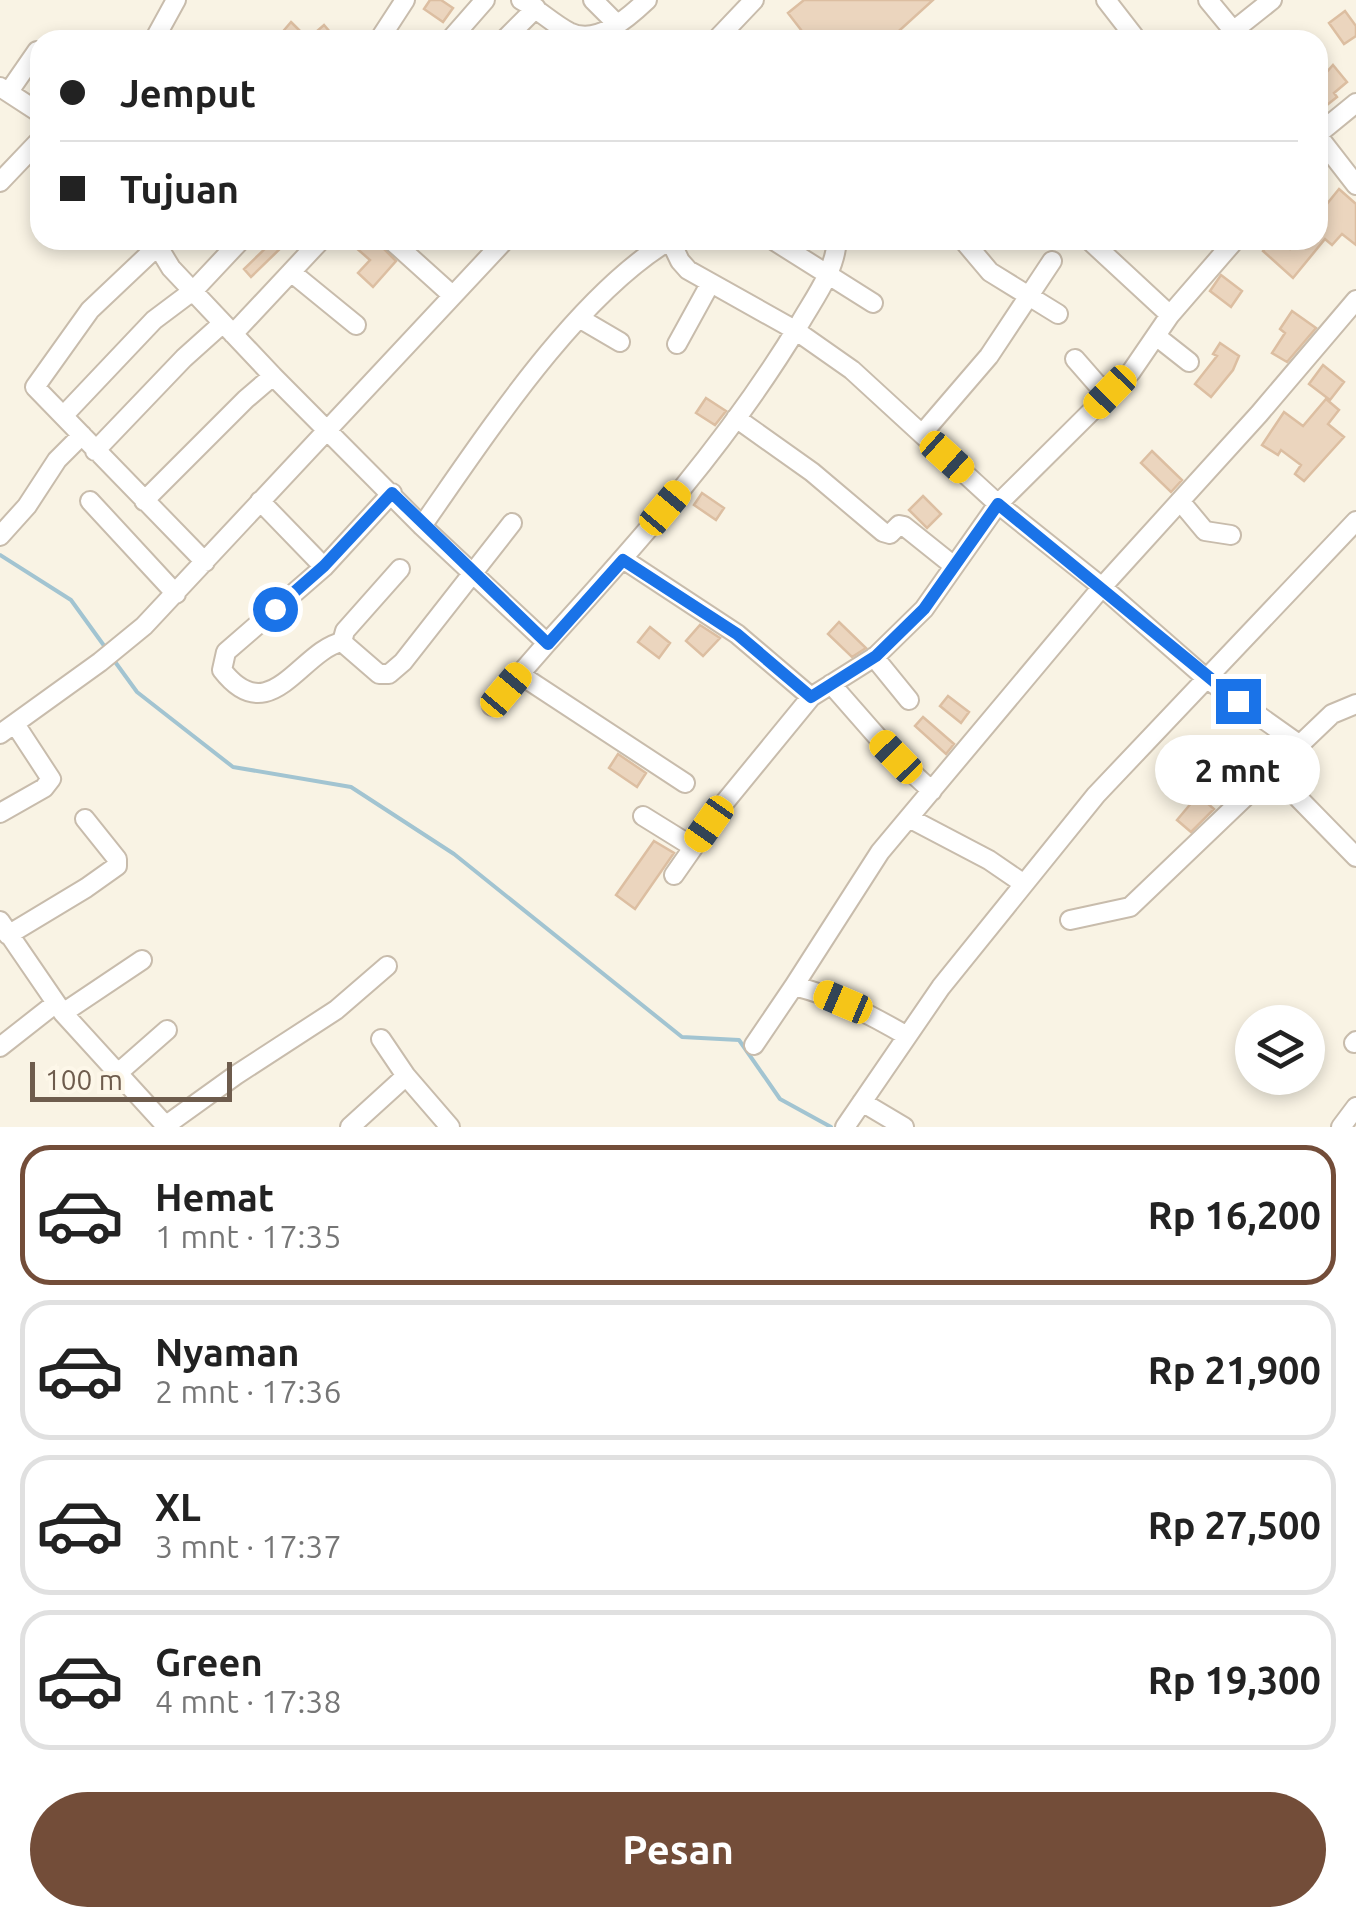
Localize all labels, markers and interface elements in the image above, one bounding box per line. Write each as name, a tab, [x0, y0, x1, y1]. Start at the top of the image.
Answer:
text: Jemput	[120, 72, 256, 114]
text: Tujuan	[120, 168, 239, 210]
car	[1078, 360, 1142, 424]
car	[915, 426, 979, 488]
car	[634, 475, 696, 541]
route start	[253, 587, 298, 632]
car	[475, 657, 537, 723]
route end	[1216, 679, 1261, 724]
car	[864, 725, 928, 789]
callout: 2 mnt	[1156, 736, 1320, 806]
text: 2 mnt	[1195, 752, 1280, 788]
car	[680, 791, 738, 857]
car	[810, 976, 876, 1028]
map controls	[1235, 1005, 1325, 1095]
button: layers	[1235, 1005, 1325, 1095]
scale bar	[30, 1057, 232, 1102]
text: 100 m	[45, 1064, 123, 1095]
icon: car	[35, 1170, 125, 1260]
text: Hemat	[155, 1176, 274, 1218]
text: Rp 16,200	[1148, 1194, 1321, 1236]
text: 1 mnt · 17:35	[155, 1218, 341, 1254]
icon: car	[35, 1325, 125, 1415]
text: Nyaman	[155, 1331, 300, 1373]
text: Rp 21,900	[1148, 1349, 1321, 1391]
text: 2 mnt · 17:36	[155, 1373, 341, 1409]
icon: car	[35, 1480, 125, 1570]
text: XL	[155, 1486, 201, 1528]
text: Rp 27,500	[1148, 1504, 1321, 1546]
text: 3 mnt · 17:37	[155, 1528, 341, 1564]
icon: car	[35, 1635, 125, 1725]
text: Green	[155, 1641, 263, 1683]
text: Rp 19,300	[1148, 1659, 1321, 1701]
text: 4 mnt · 17:38	[155, 1683, 341, 1719]
button: Pesan	[30, 1792, 1326, 1907]

